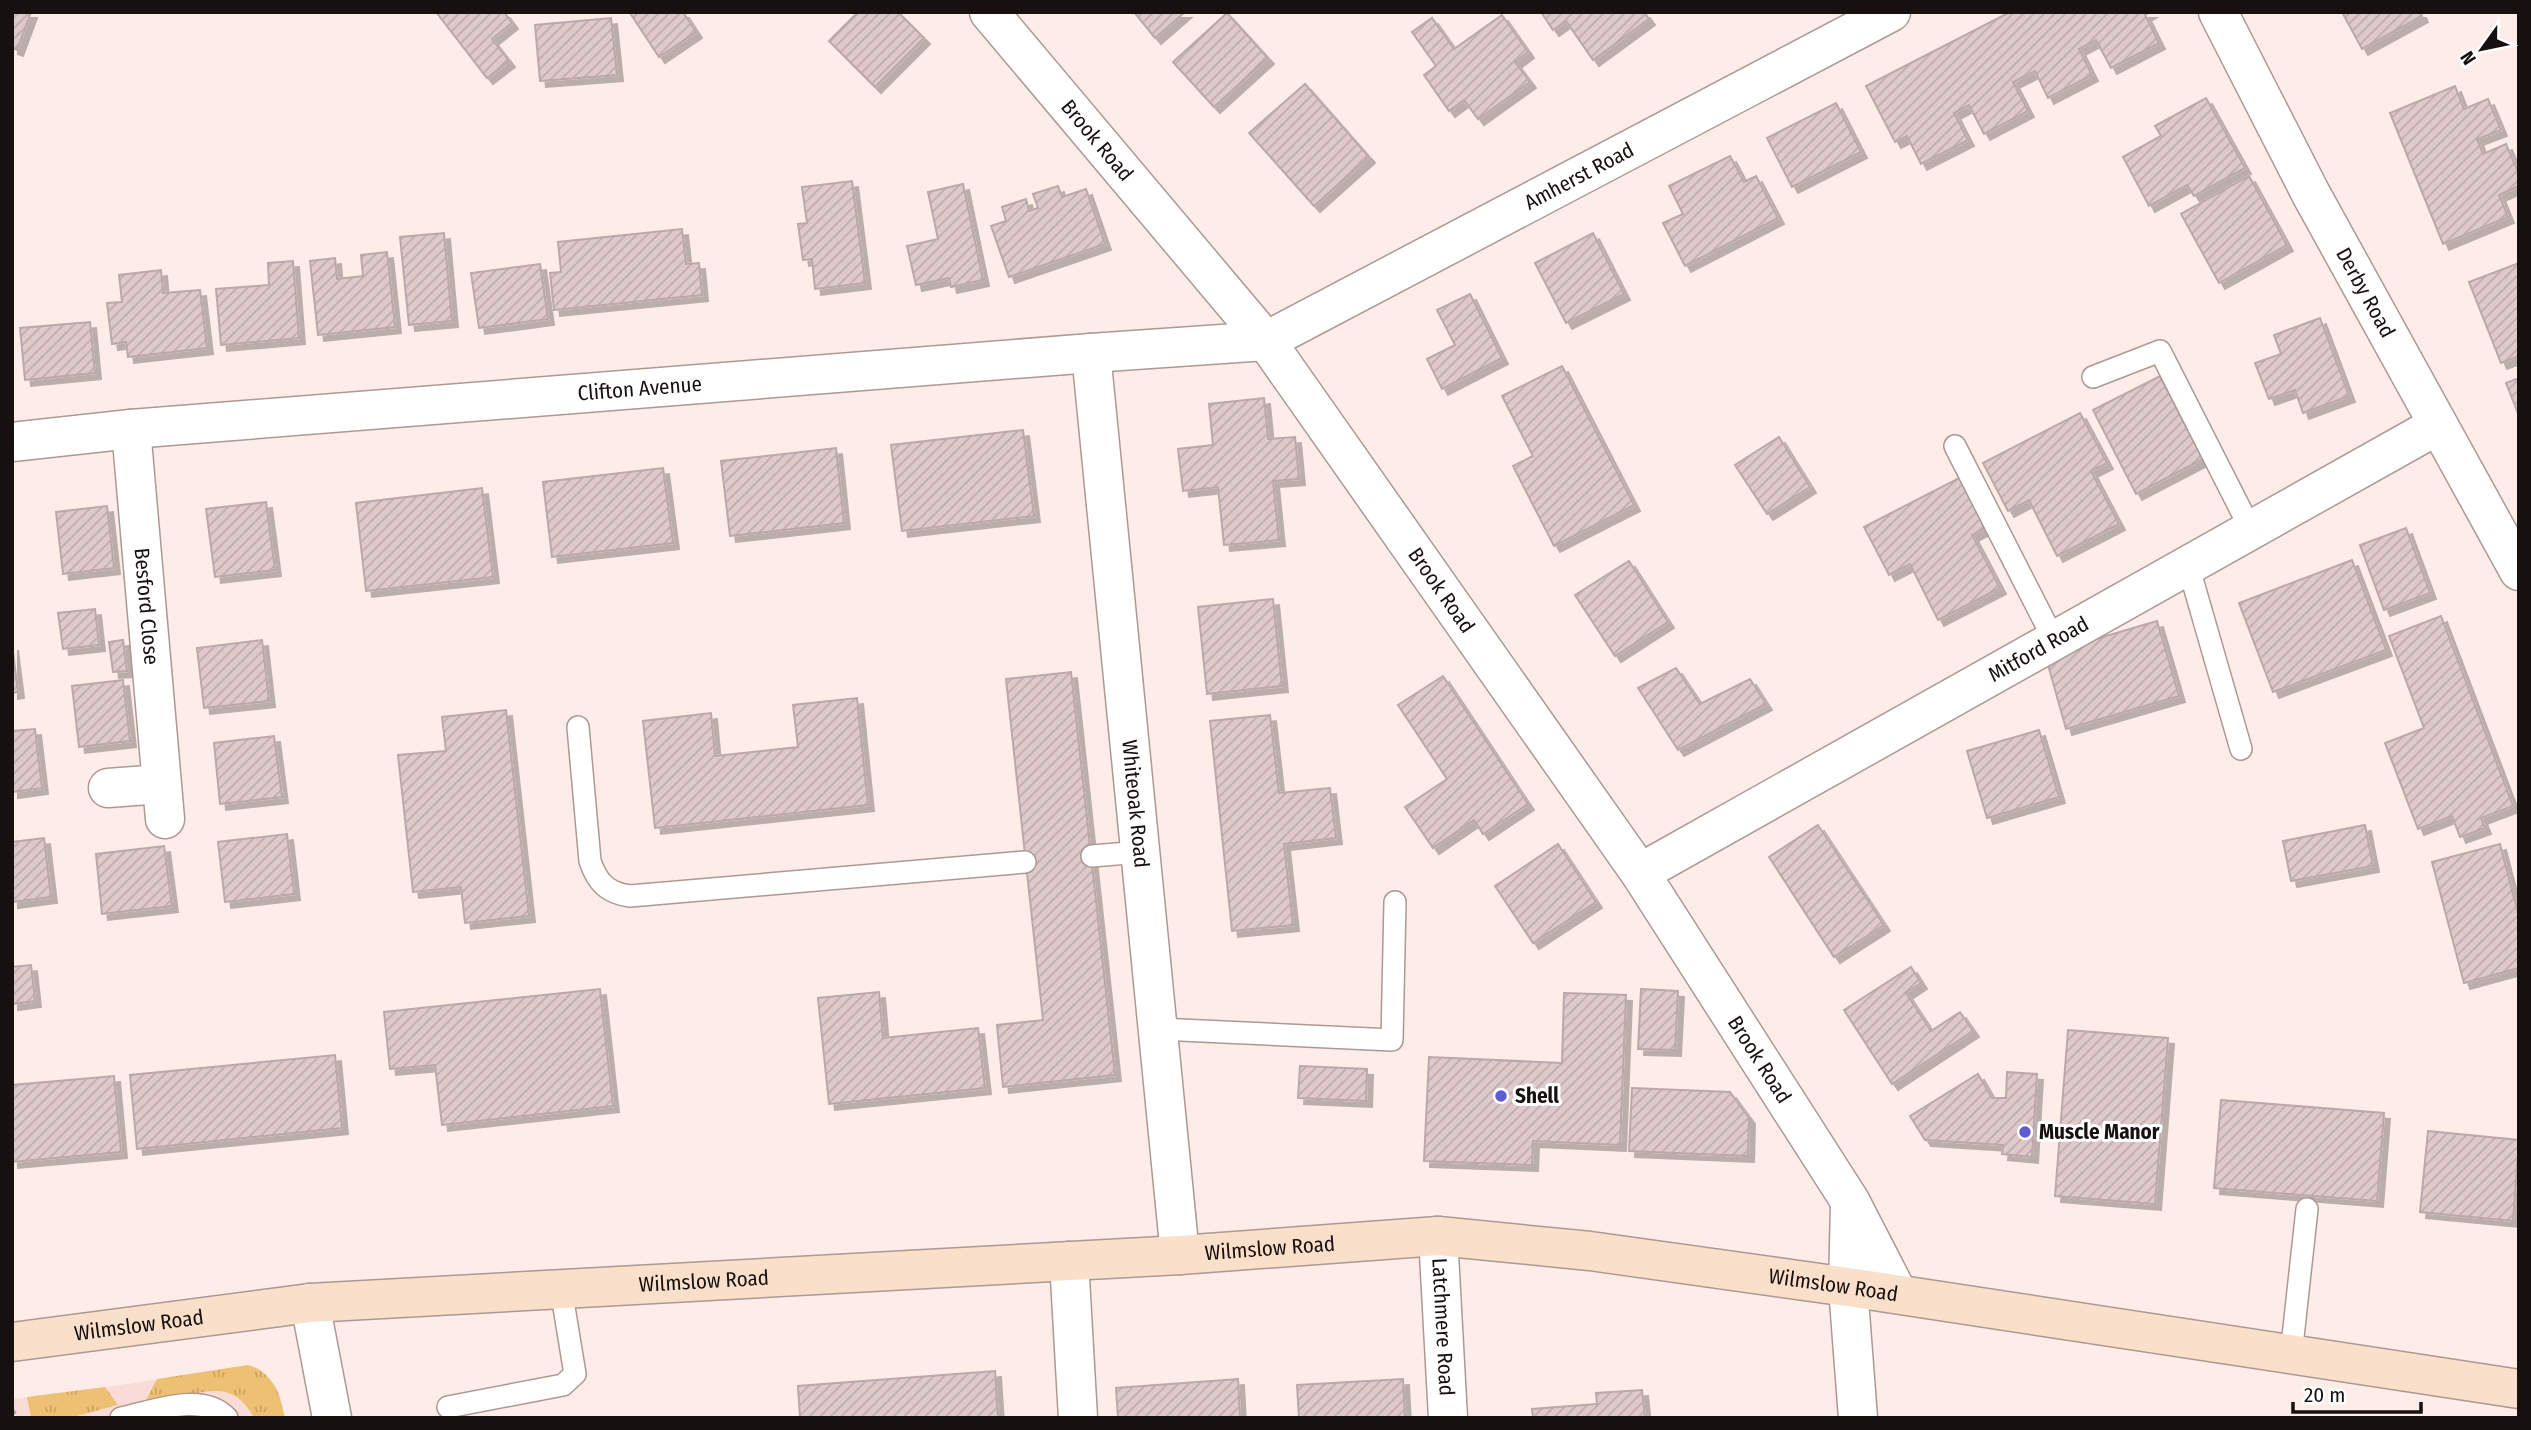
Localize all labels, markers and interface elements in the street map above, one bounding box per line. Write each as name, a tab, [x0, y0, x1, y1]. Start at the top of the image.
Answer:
north arrow	[2447, 14, 2517, 84]
text: N	[2455, 47, 2481, 69]
street label: Brook Road	[1055, 94, 1139, 187]
street label: Amherst Road	[1520, 137, 1638, 216]
street label: Derby Road	[2330, 243, 2401, 342]
street label: Clifton Avenue	[577, 371, 703, 407]
street label: Brook Road	[1402, 543, 1480, 638]
street label: Besford Close	[128, 547, 165, 666]
street label: Mitford Road	[1984, 611, 2093, 688]
street label: Whiteoak Road	[1116, 739, 1155, 869]
street label: Brook Road	[1722, 1011, 1797, 1108]
place label: Shell	[1515, 1083, 1559, 1109]
marker: Shell	[1493, 1088, 1509, 1104]
place label: Muscle Manor	[2039, 1119, 2160, 1145]
marker: Muscle Manor	[2017, 1124, 2033, 1140]
street label: Wilmslow Road	[1204, 1231, 1336, 1266]
street label: Latchmere Road	[1426, 1257, 1460, 1397]
street label: Wilmslow Road	[1767, 1263, 1900, 1307]
street label: Wilmslow Road	[638, 1265, 770, 1298]
street label: Wilmslow Road	[73, 1304, 205, 1347]
scale bar	[2293, 1370, 2421, 1414]
text: 20 m	[2304, 1382, 2345, 1408]

